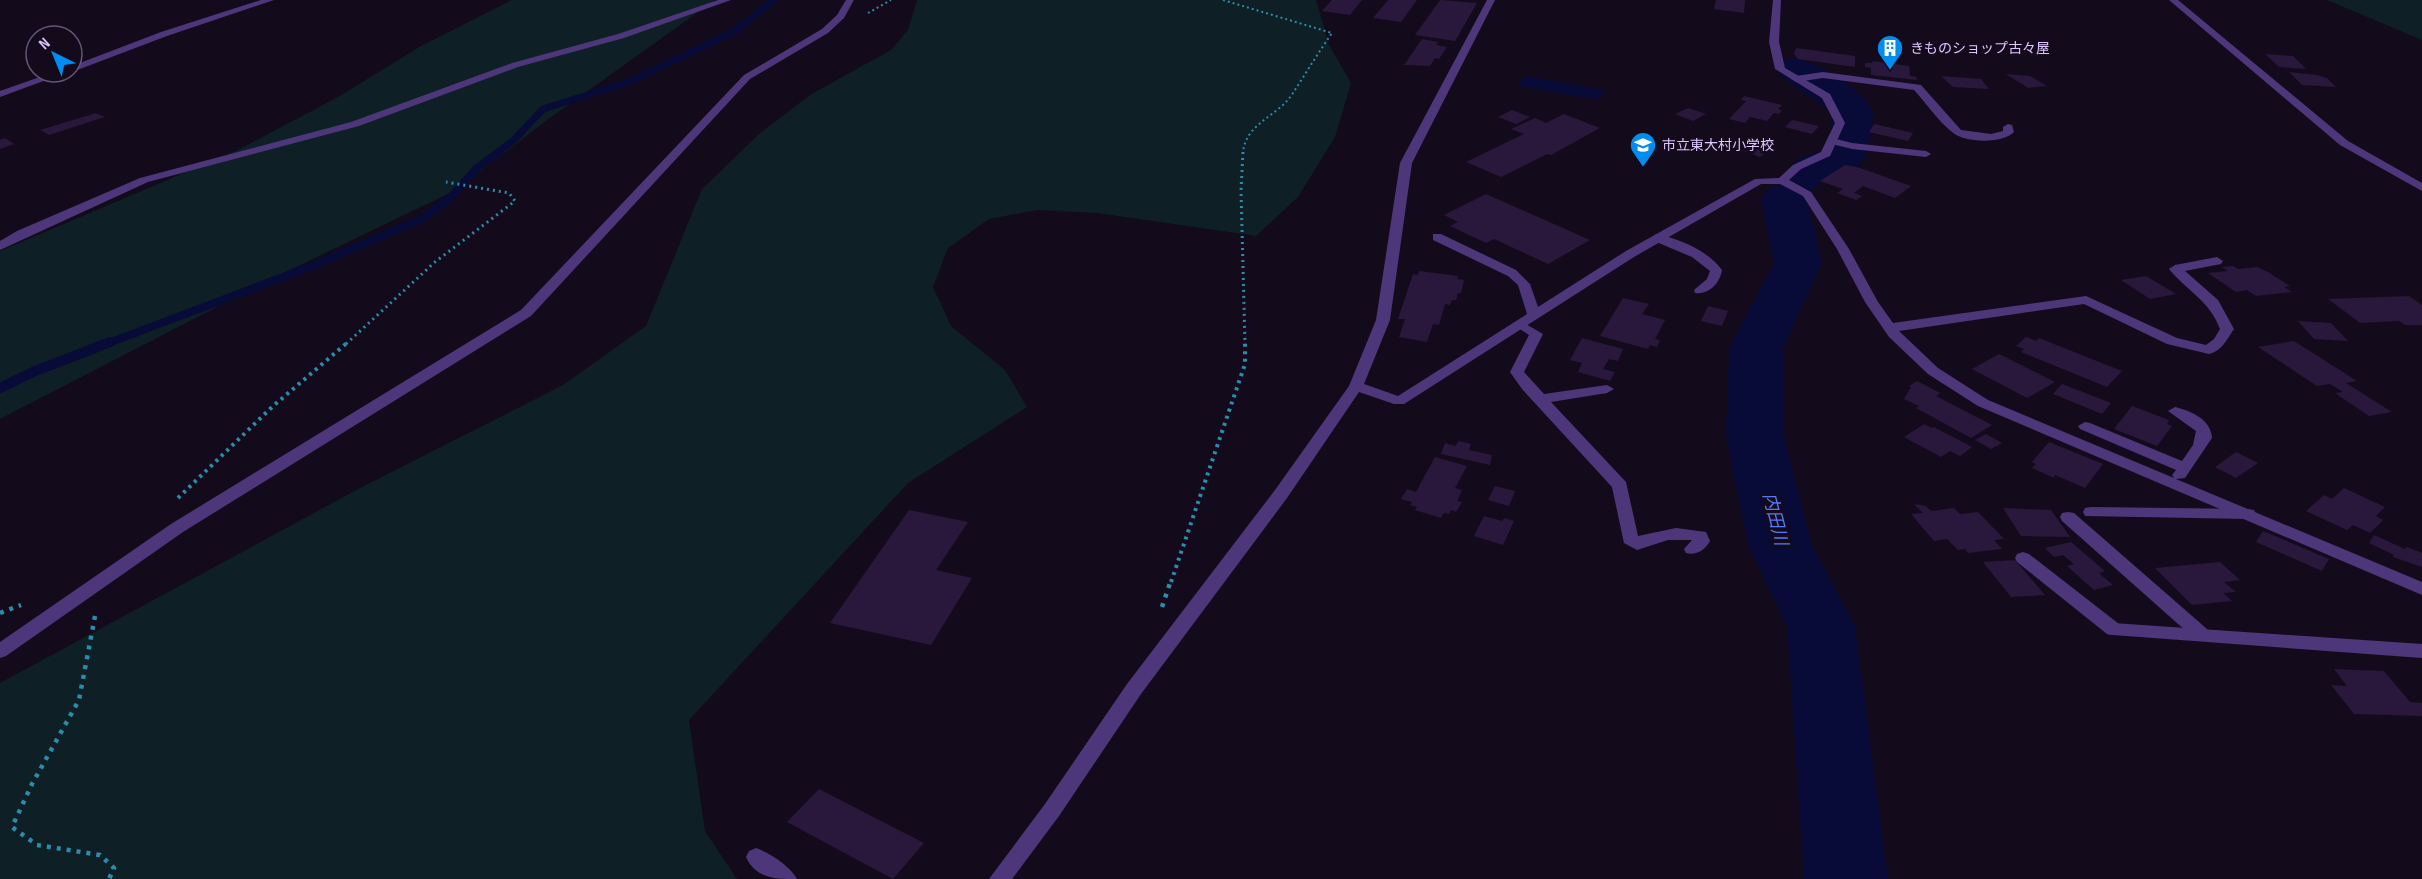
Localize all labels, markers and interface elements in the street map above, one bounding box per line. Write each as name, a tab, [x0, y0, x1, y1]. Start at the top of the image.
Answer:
north arrow	[24, 24, 84, 84]
building icon: きものショップ古々屋	[1875, 33, 1905, 71]
text: N	[35, 34, 54, 54]
place label: きものショップ古々屋	[1910, 40, 2050, 57]
school or university icon: 市立東大村小学校	[1628, 130, 1658, 168]
place label: 市立東大村小学校	[1662, 137, 1774, 154]
water label: 内田川	[1758, 490, 1792, 550]

